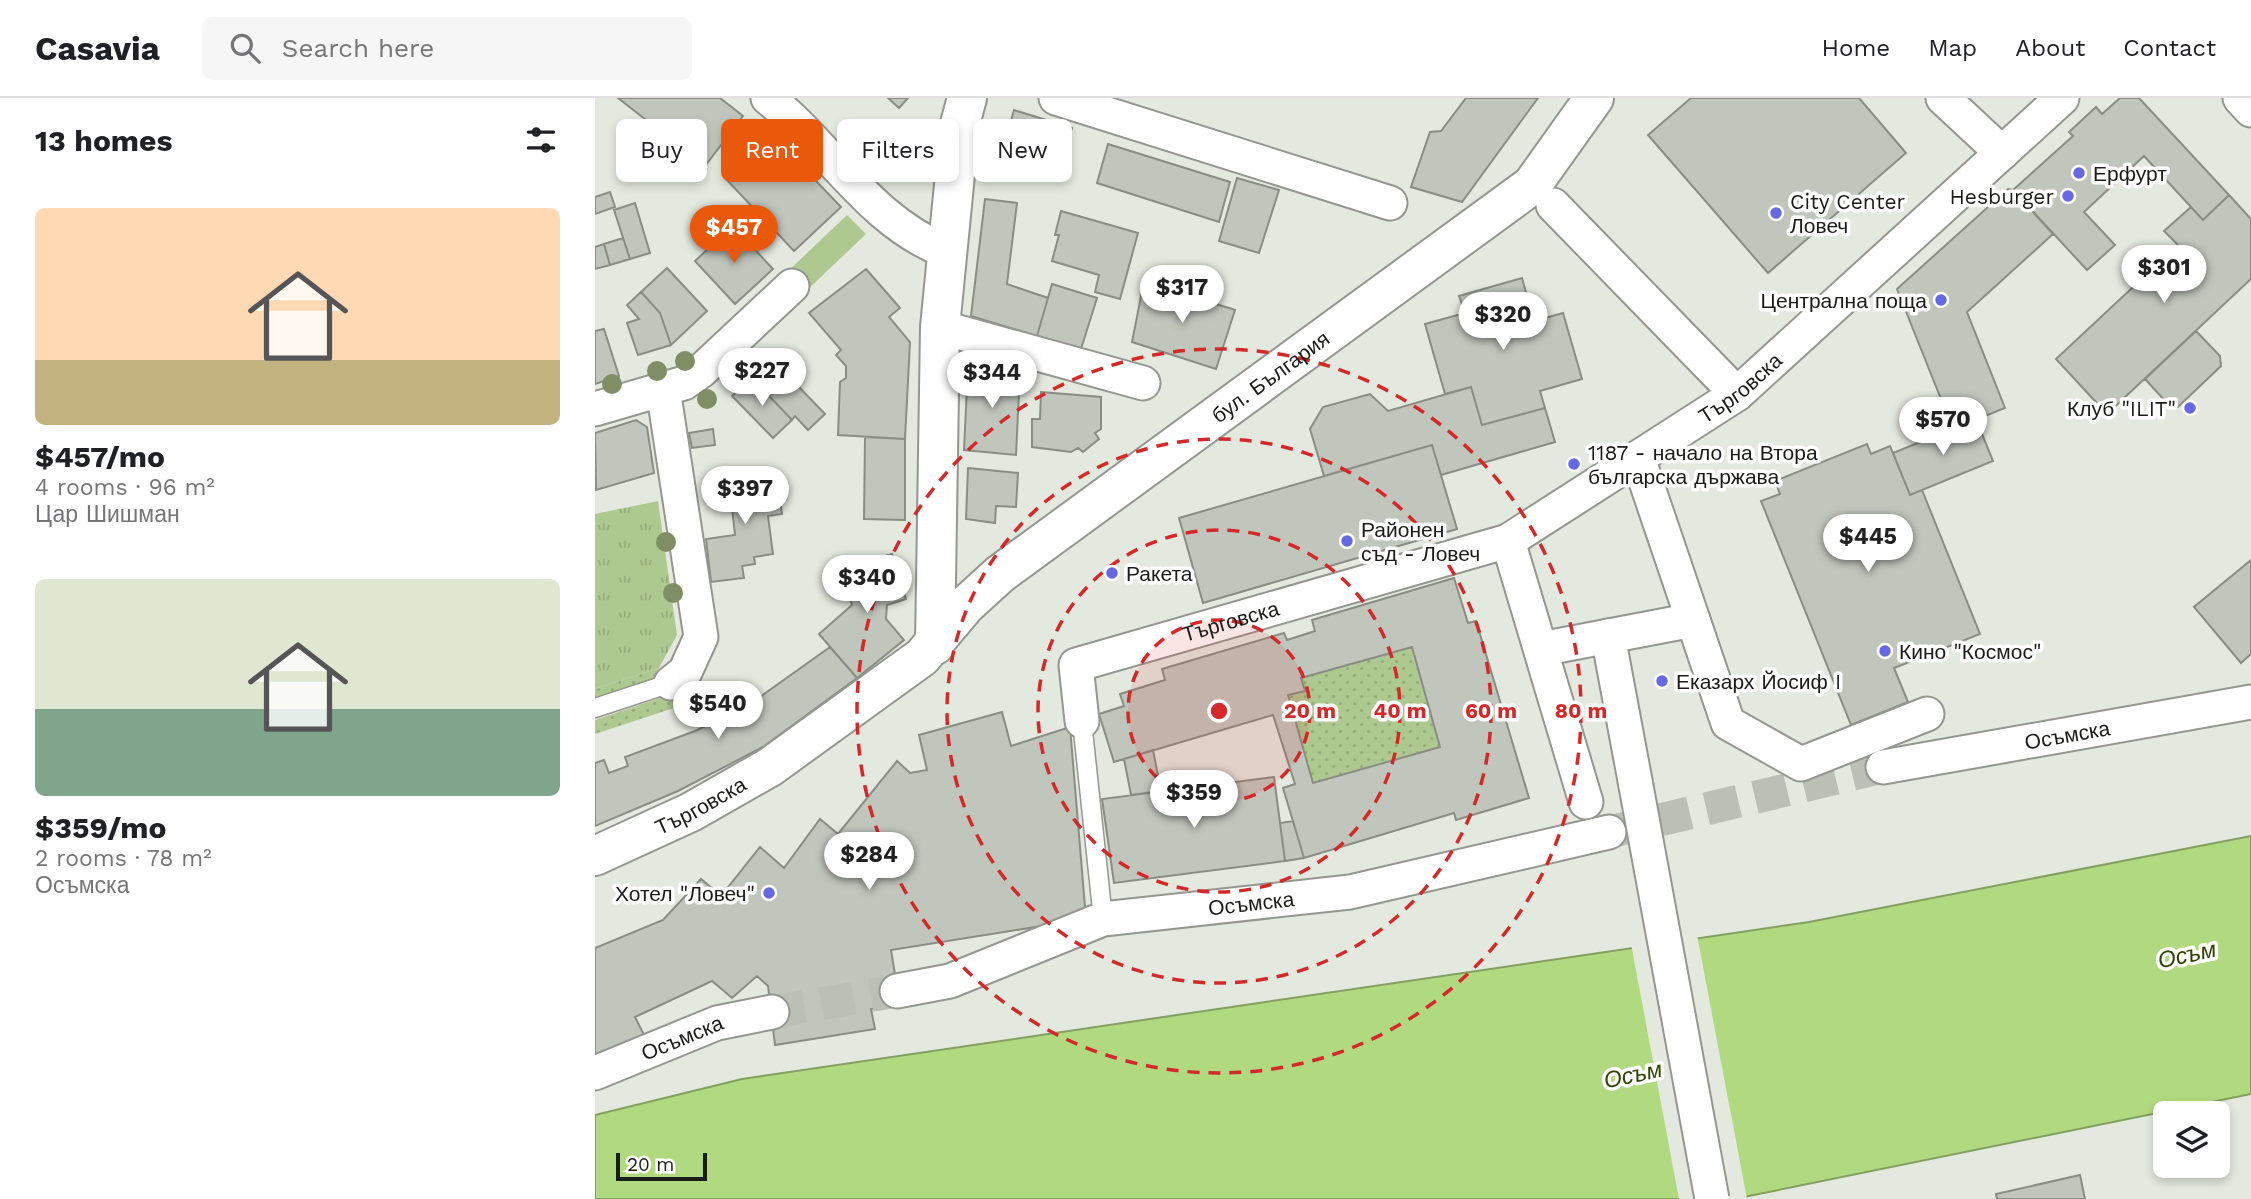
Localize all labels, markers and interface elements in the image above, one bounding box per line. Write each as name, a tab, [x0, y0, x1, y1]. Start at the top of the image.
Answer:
search box	[202, 17, 692, 80]
text: Casavia	[35, 29, 160, 68]
icon: search	[226, 29, 264, 67]
text: Search here	[282, 33, 434, 63]
text: Home	[1822, 34, 1890, 62]
text: Map	[1928, 34, 1977, 62]
text: About	[2015, 34, 2085, 62]
text: Contact	[2123, 34, 2216, 62]
chip: Buy	[616, 119, 707, 182]
chip: Rent	[721, 119, 823, 182]
chip: Filters	[837, 119, 959, 182]
chip: New	[973, 119, 1072, 182]
icon: filters	[522, 121, 560, 159]
text: 13 homes	[35, 123, 172, 158]
place label: Ерфурт	[2093, 161, 2167, 186]
marker: Ерфурт	[2071, 165, 2087, 181]
place label: Hesburger	[1950, 184, 2054, 209]
marker: Hesburger	[2060, 188, 2076, 204]
place label: City Center Ловеч	[1790, 189, 1906, 238]
marker: City Center Ловеч	[1768, 205, 1784, 221]
pin: $457	[693, 206, 775, 265]
text: $457	[706, 214, 762, 241]
pin: $301	[2123, 246, 2205, 305]
icon: home	[235, 253, 361, 379]
text: $301	[2137, 254, 2191, 281]
pin: $317	[1141, 266, 1223, 325]
text: $317	[1156, 274, 1208, 301]
place label: Централна поща	[1761, 288, 1927, 313]
pin: $320	[1462, 292, 1544, 352]
marker: Централна поща	[1933, 292, 1949, 308]
text: $320	[1475, 301, 1531, 328]
street label: бул. България	[1207, 325, 1334, 428]
street label: Търговска	[1694, 347, 1787, 428]
pin: $227	[721, 348, 803, 408]
pin: $344	[951, 350, 1033, 410]
text: $227	[734, 357, 790, 384]
text: $344	[963, 359, 1021, 386]
place label: Клуб "ILIT"	[2067, 396, 2176, 421]
pin: $570	[1902, 398, 1984, 457]
marker: Клуб "ILIT"	[2182, 400, 2198, 416]
text: $570	[1915, 406, 1971, 433]
text: $457/mo	[35, 439, 165, 474]
place label: 1187 - начало на Втора българска държава	[1588, 440, 1818, 489]
marker: 1187 - начало на Втора българска държава	[1566, 456, 1582, 472]
pin: $397	[704, 466, 786, 526]
text: 4 rooms · 96 m²	[35, 474, 215, 501]
text: $397	[717, 475, 773, 502]
text: Цар Шишман	[35, 501, 180, 528]
pin: $445	[1827, 514, 1909, 574]
place label: Районен съд - Ловеч	[1361, 517, 1480, 566]
text: $445	[1839, 523, 1897, 550]
marker: Районен съд - Ловеч	[1339, 533, 1355, 549]
pin: $340	[826, 556, 908, 615]
place label: Ракета	[1126, 561, 1193, 586]
text: $340	[838, 564, 896, 591]
marker: Ракета	[1104, 565, 1120, 581]
street label: Търговска	[1179, 595, 1282, 646]
icon: home	[235, 624, 361, 750]
place label: Кино "Космос"	[1899, 639, 2041, 664]
marker: Кино "Космос"	[1877, 643, 1893, 659]
place label: Еказарх Йосиф I	[1676, 669, 1841, 694]
marker: Еказарх Йосиф I	[1654, 673, 1670, 689]
pin: $540	[677, 682, 759, 741]
text: $540	[689, 690, 747, 717]
text: 20 m	[1284, 698, 1336, 723]
text: 40 m	[1374, 698, 1426, 723]
text: 60 m	[1465, 698, 1517, 723]
text: 80 m	[1555, 698, 1607, 723]
centre of rings	[1207, 699, 1231, 723]
street label: Осъмска	[2023, 715, 2112, 754]
pin: $359	[1153, 770, 1235, 830]
street label: Търговска	[651, 771, 751, 839]
text: $359	[1166, 779, 1222, 806]
text: $359/mo	[35, 810, 167, 845]
pin: $284	[828, 832, 910, 892]
text: $284	[840, 841, 898, 868]
text: 2 rooms · 78 m²	[35, 845, 212, 872]
text: Осъмска	[35, 872, 129, 899]
place label: Хотел "Ловеч"	[615, 881, 755, 906]
marker: Хотел "Ловеч"	[761, 885, 777, 901]
street label: Осъмска	[1207, 886, 1296, 920]
water label: Осъм	[2155, 936, 2219, 974]
street label: Осъмска	[637, 1009, 727, 1065]
water label: Осъм	[1601, 1056, 1665, 1094]
map controls	[2153, 1101, 2230, 1178]
button: layers	[2153, 1101, 2230, 1178]
scale bar	[616, 1150, 707, 1182]
text: 20 m	[627, 1153, 674, 1176]

